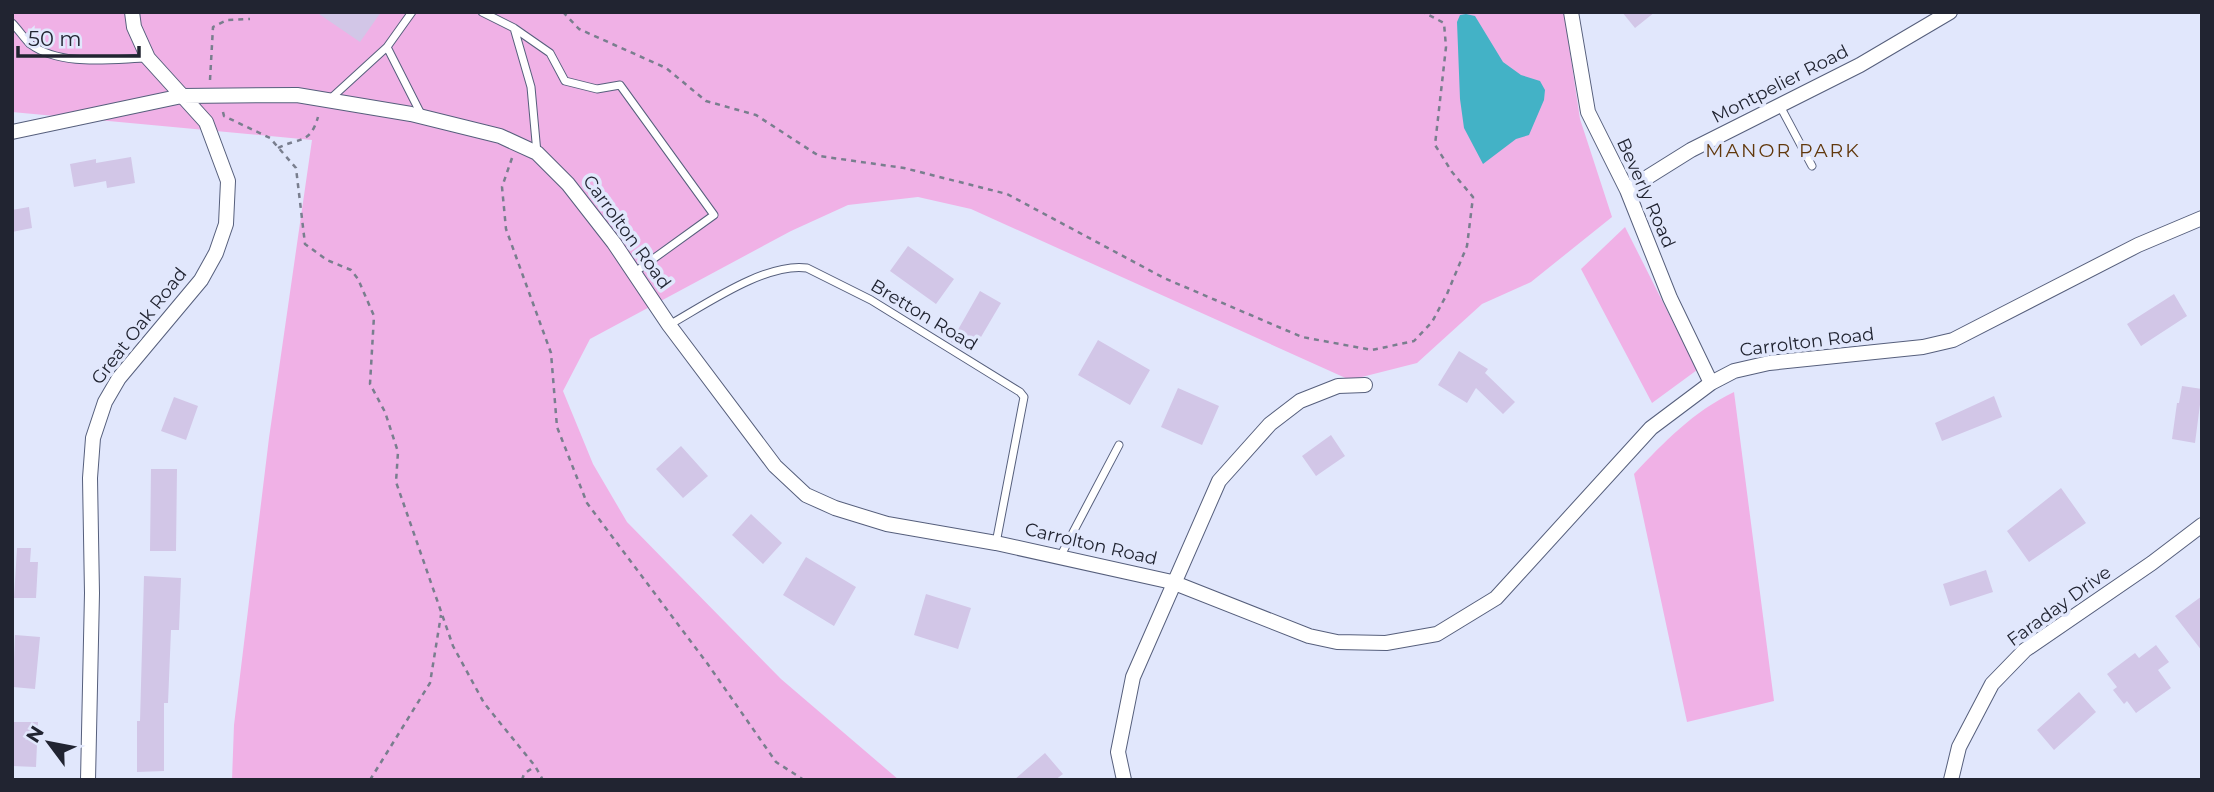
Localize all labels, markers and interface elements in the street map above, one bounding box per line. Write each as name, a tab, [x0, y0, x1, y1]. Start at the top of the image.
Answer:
scale bar	[18, 14, 138, 58]
text: 50 m	[28, 26, 82, 51]
street label: Montpelier Road	[1708, 40, 1852, 128]
street label: Beverly Road	[1612, 135, 1680, 251]
district label: MANOR PARK	[1705, 139, 1861, 162]
street label: Carrolton Road	[578, 171, 676, 293]
street label: Great Oak Road	[86, 263, 192, 389]
street label: Bretton Road	[867, 274, 981, 356]
street label: Carrolton Road	[1738, 323, 1876, 361]
street label: Carrolton Road	[1023, 518, 1159, 570]
street label: Faraday Drive	[2003, 561, 2115, 651]
north arrow	[14, 708, 84, 778]
text: N	[21, 722, 49, 747]

